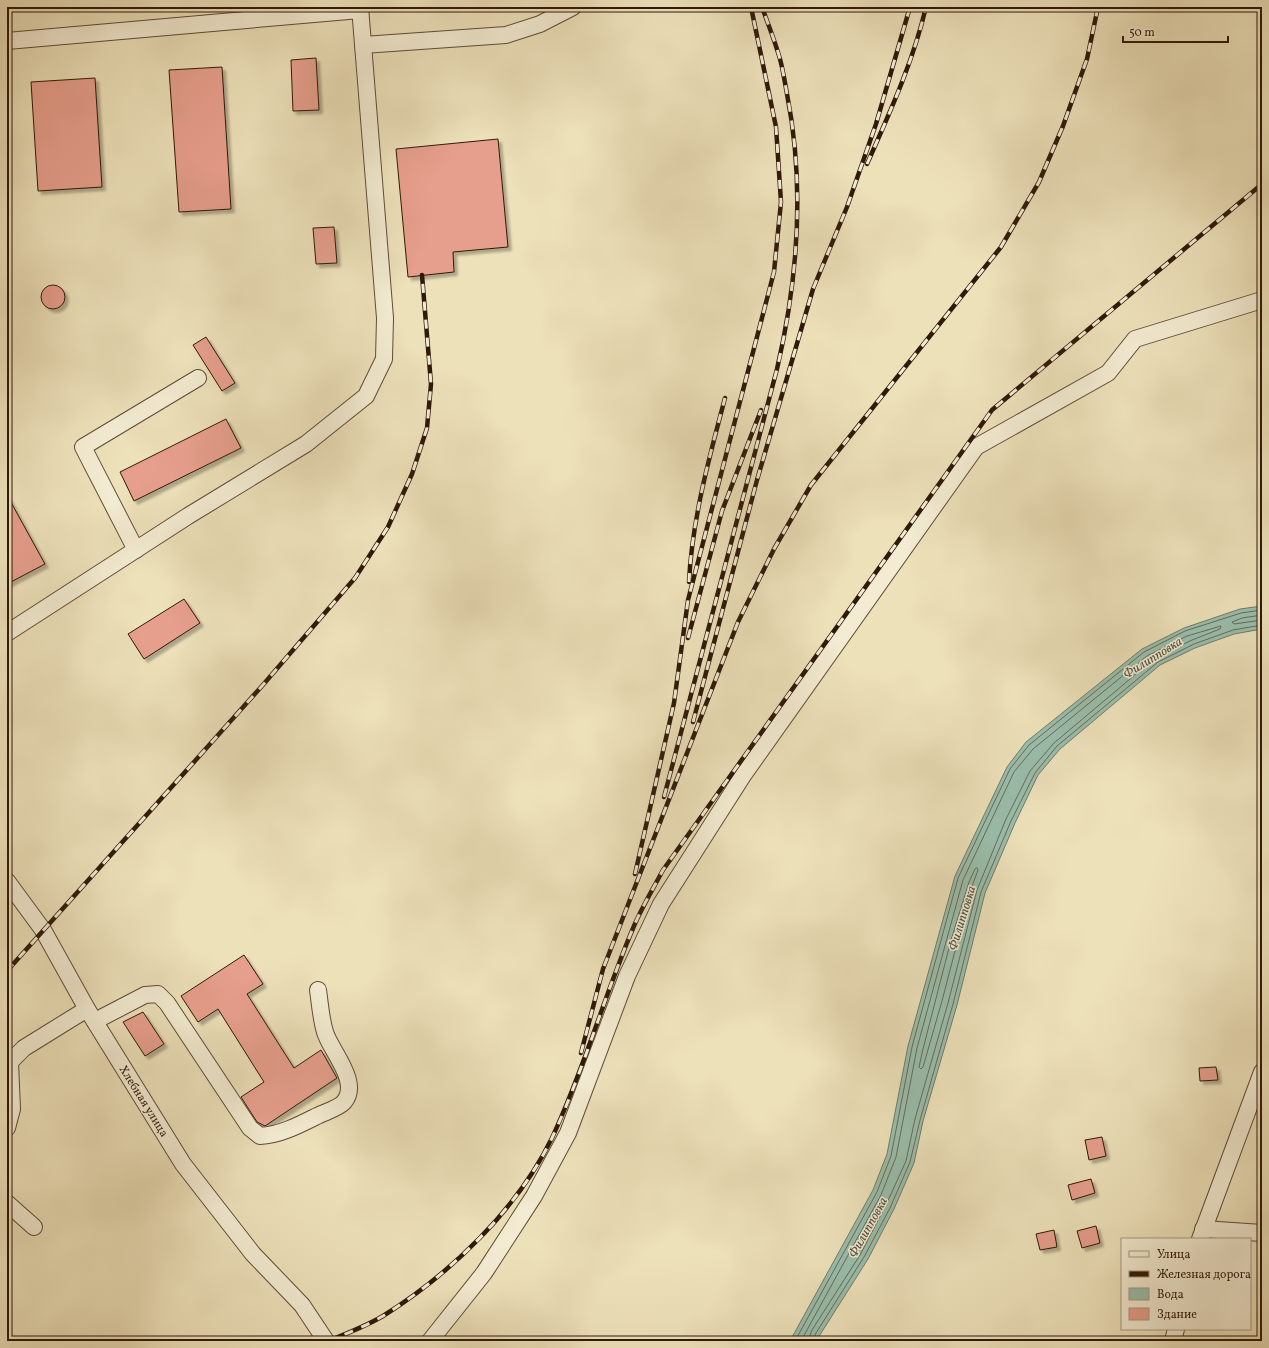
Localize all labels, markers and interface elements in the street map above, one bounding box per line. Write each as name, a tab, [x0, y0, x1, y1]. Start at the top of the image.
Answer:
scale bar	[1123, 18, 1228, 44]
text: 50 m	[1129, 25, 1155, 41]
water label: Филипповка	[1120, 633, 1186, 684]
water label: Филипповка	[945, 884, 981, 953]
street label: Хлебная улица	[115, 1063, 172, 1140]
water label: Филипповка	[845, 1194, 893, 1262]
legend	[1121, 1238, 1251, 1330]
text: Улица	[1157, 1247, 1190, 1263]
text: Железная дорога	[1157, 1267, 1251, 1283]
text: Вода	[1157, 1287, 1184, 1303]
text: Здание	[1157, 1307, 1197, 1323]

